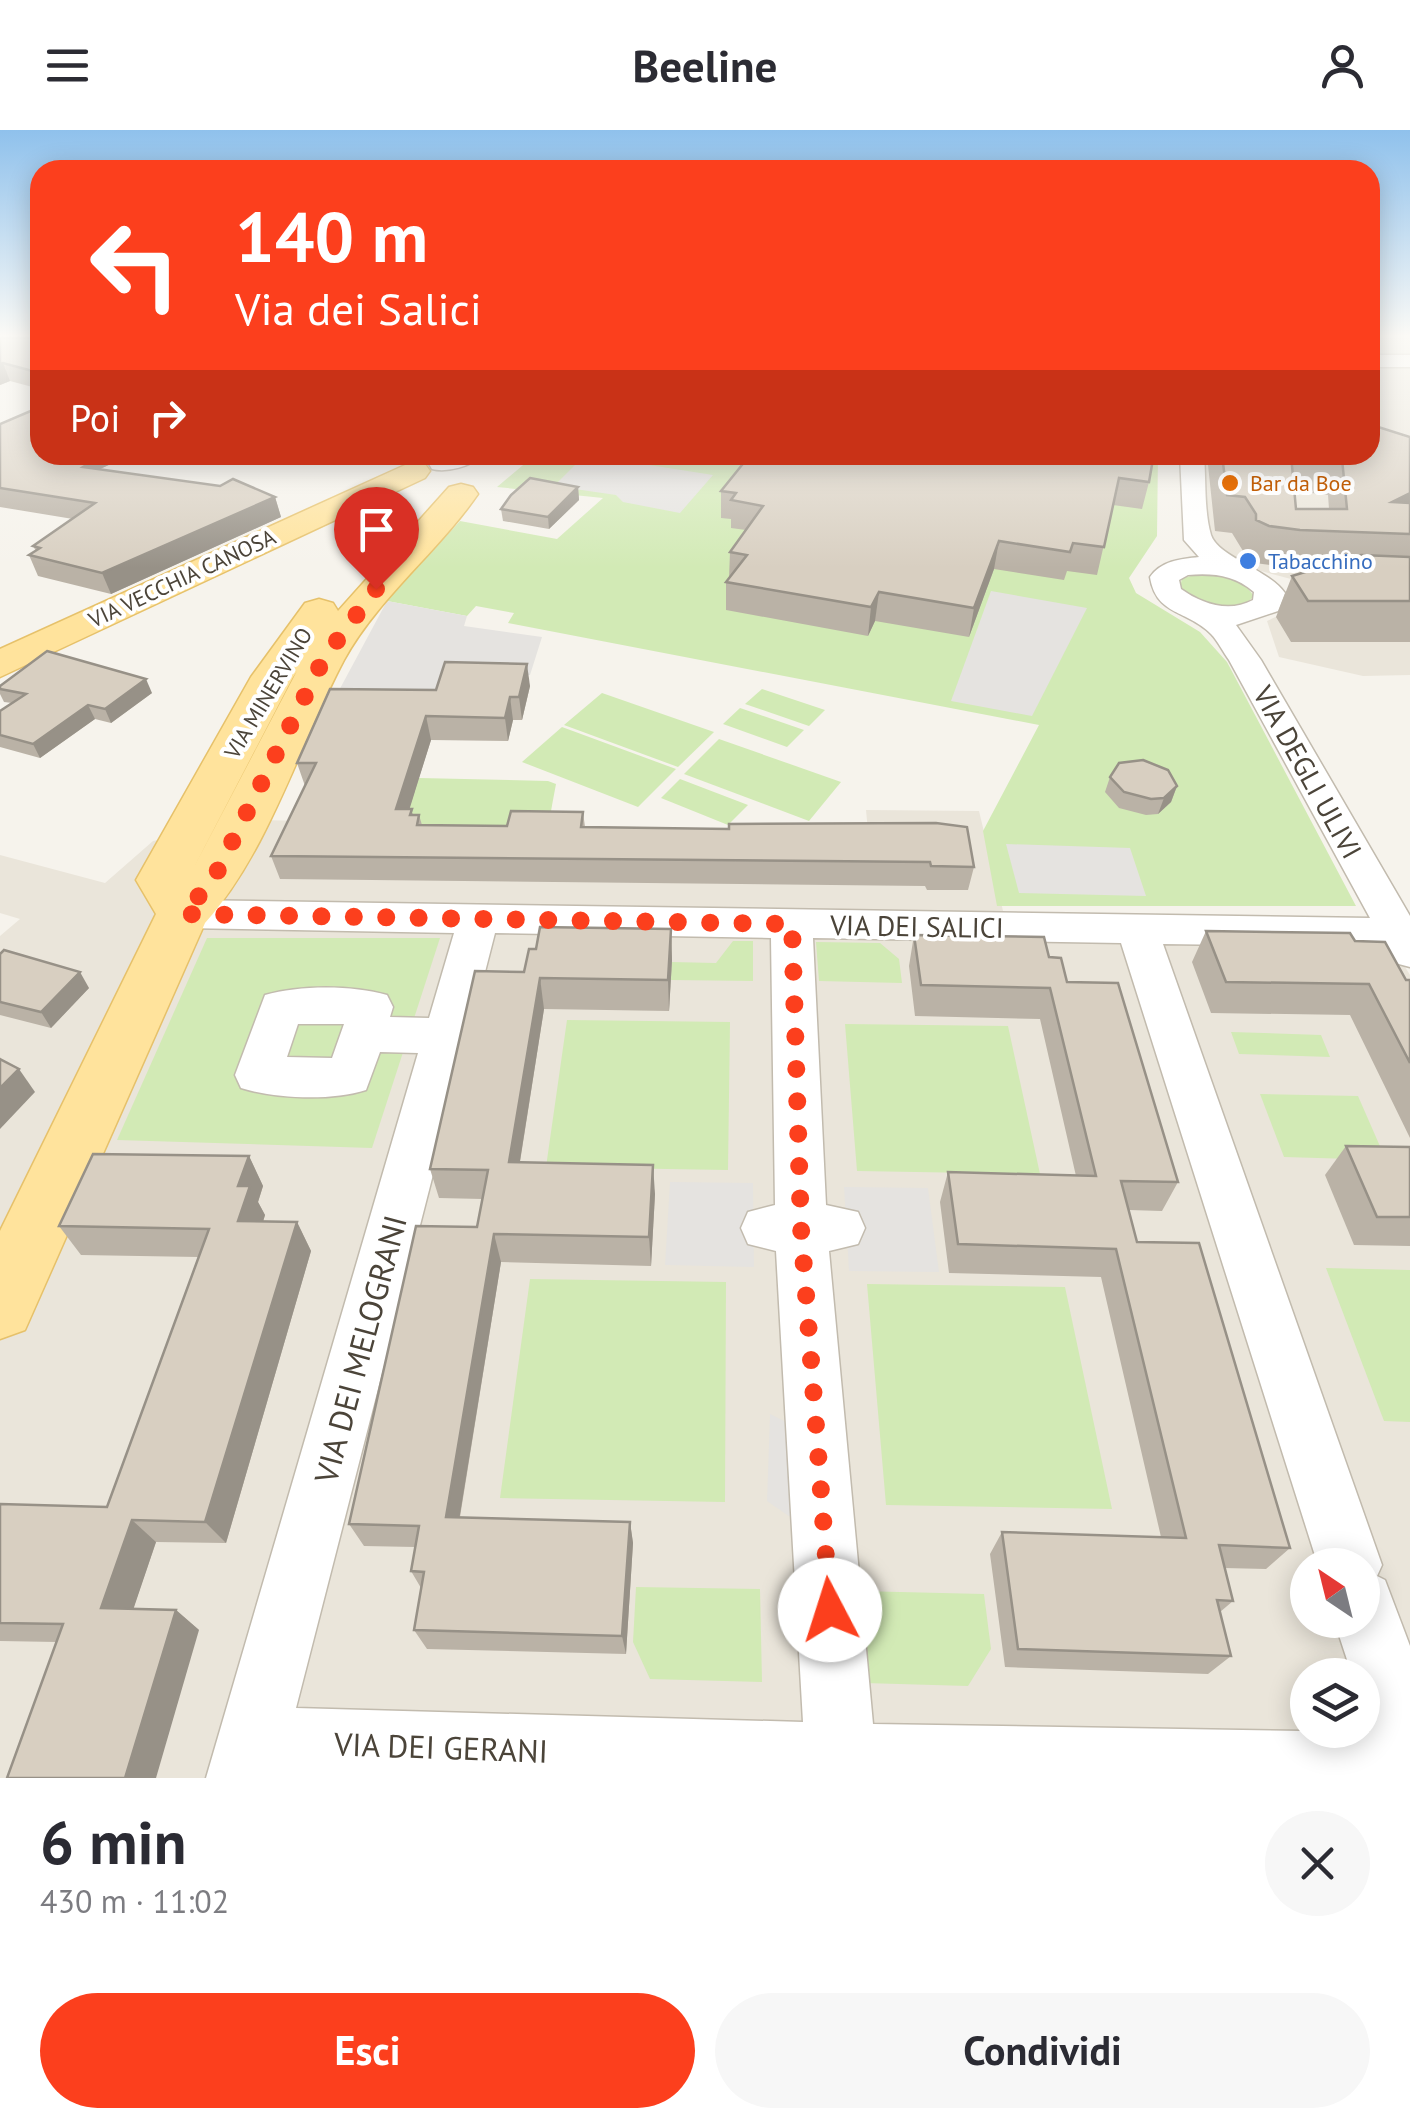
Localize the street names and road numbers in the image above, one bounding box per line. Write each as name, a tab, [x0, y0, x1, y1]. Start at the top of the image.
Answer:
street label: VIA VECCHIA CANOSA	[83, 522, 280, 634]
street label: VIA MINERVINO	[217, 622, 318, 764]
street label: VIA DEGLI ULIVI	[1245, 678, 1371, 865]
street label: VIA DEI SALICI	[829, 906, 1004, 946]
street label: VIA DEI MELOGRANI	[304, 1210, 416, 1488]
street label: VIA DEI GERANI	[332, 1722, 549, 1772]

